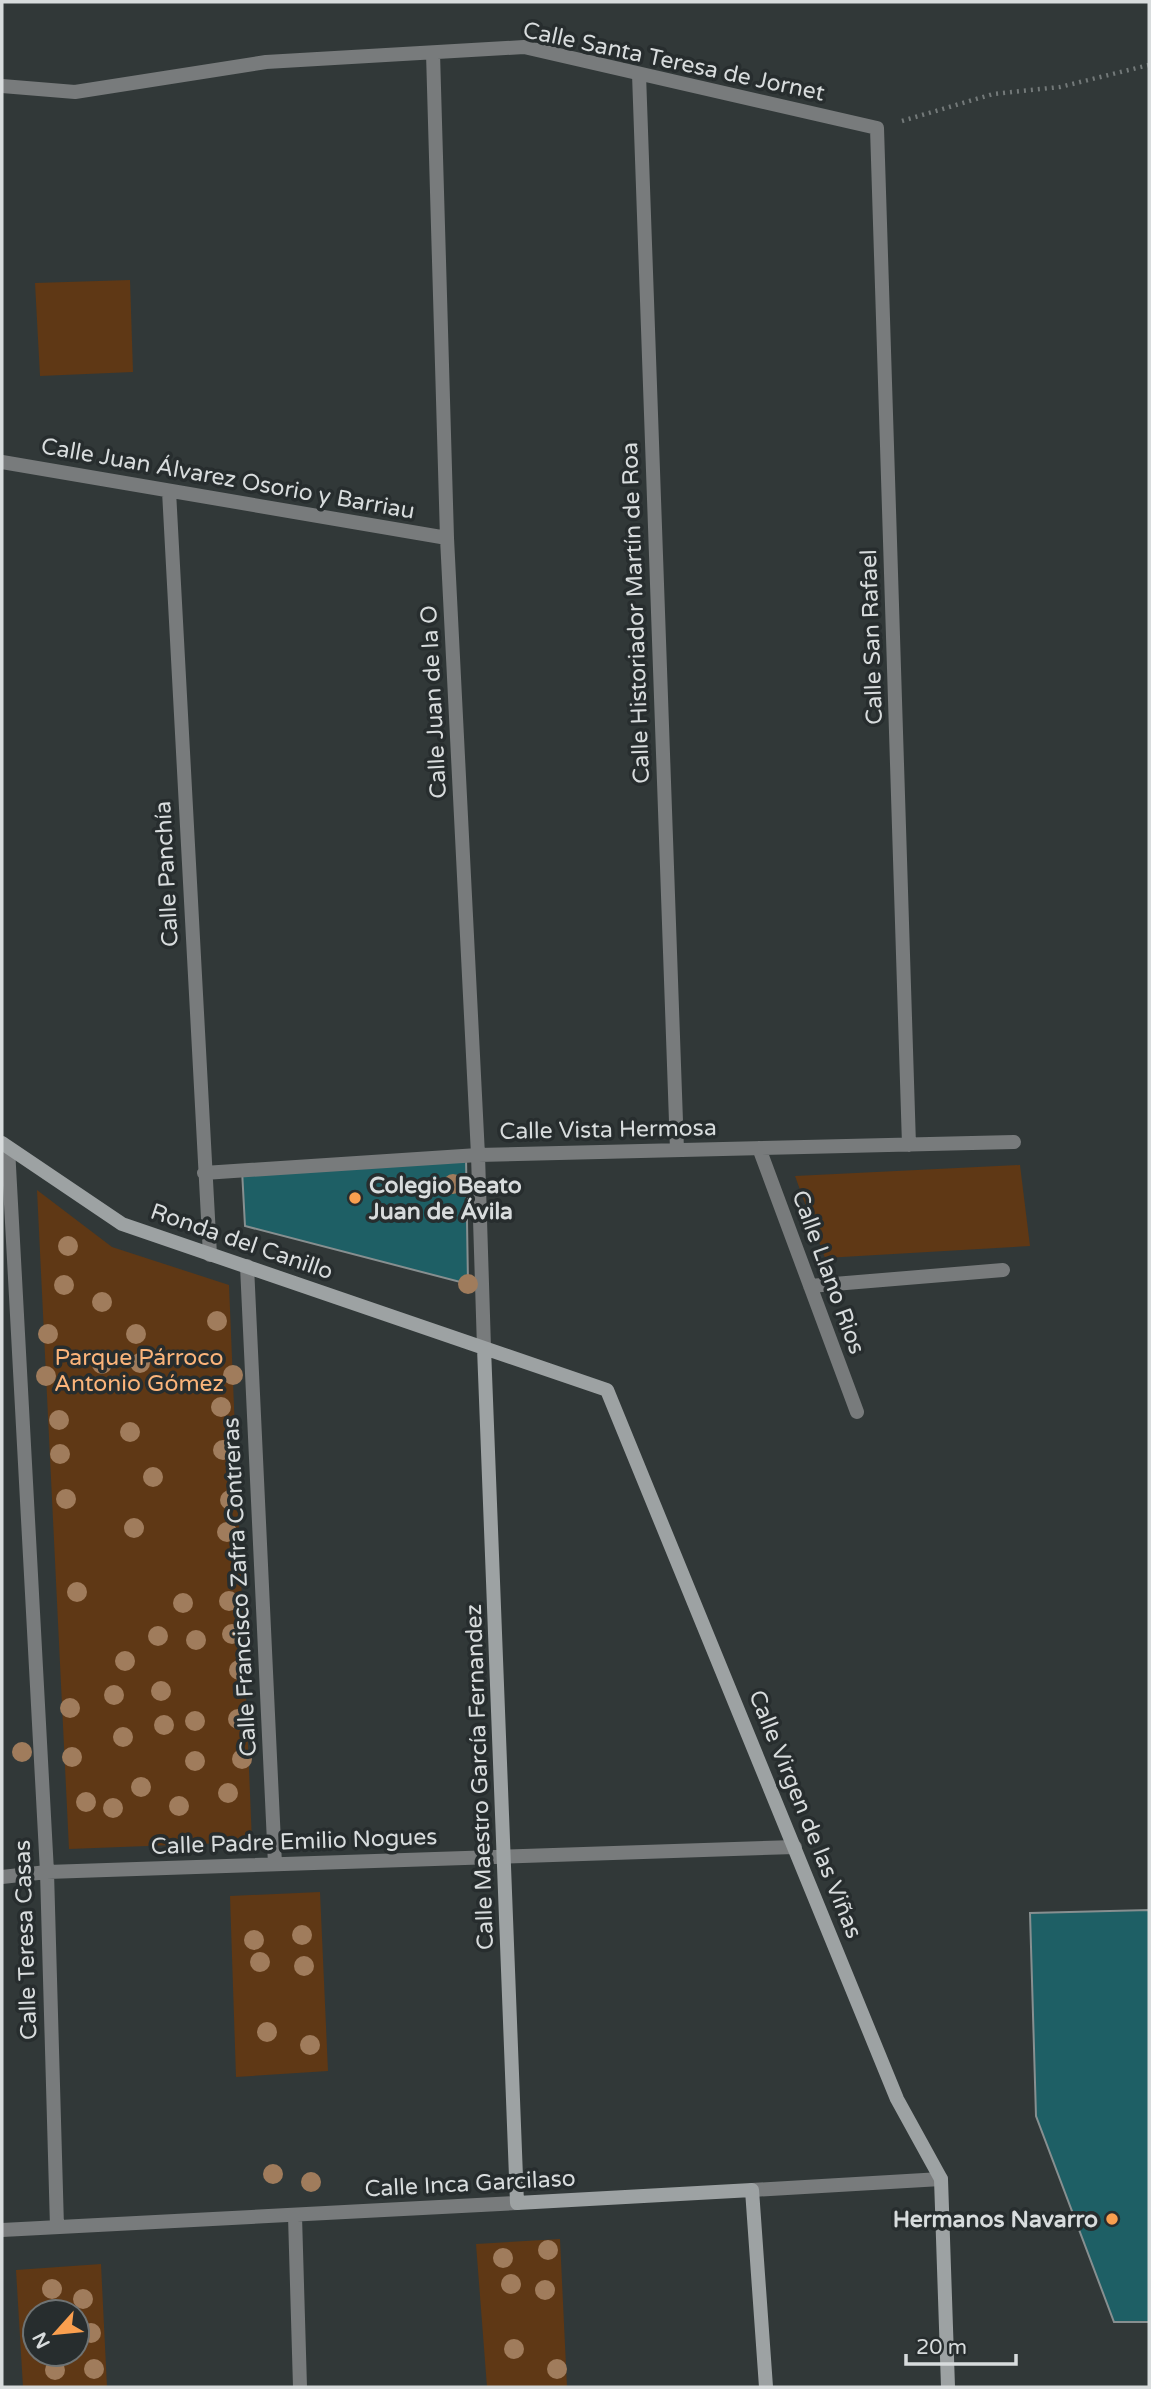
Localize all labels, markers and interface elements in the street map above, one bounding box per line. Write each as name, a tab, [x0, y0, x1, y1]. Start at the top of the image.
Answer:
street label: Calle Santa Teresa de Jornet	[520, 16, 827, 108]
street label: Calle Juan Álvarez Osorio y Barriau	[39, 432, 417, 526]
street label: Calle Historiador Martín de Roa	[616, 442, 656, 784]
street label: Calle San Rafael	[855, 549, 889, 725]
street label: Calle Juan de la O	[415, 604, 453, 799]
street label: Calle Panchía	[149, 800, 185, 948]
street label: Calle Vista Hermosa	[499, 1114, 717, 1146]
place label: Colegio Beato Juan de Ávila	[368, 1172, 522, 1226]
street label: Calle Llano Rios	[785, 1187, 871, 1358]
marker: Colegio Beato Juan de Ávila	[347, 1190, 363, 1206]
street label: Ronda del Canillo	[147, 1198, 337, 1286]
park label: Parque Párroco Antonio Gómez	[54, 1344, 224, 1398]
street label: Calle Francisco Zafra Contreras	[217, 1417, 263, 1757]
street label: Calle Maestro García Fernandez	[460, 1603, 500, 1950]
street label: Calle Virgen de las Viñas	[742, 1686, 868, 1943]
street label: Calle Padre Emilio Nogues	[150, 1823, 438, 1861]
street label: Calle Teresa Casas	[9, 1839, 43, 2041]
street label: Calle Inca Garcilaso	[364, 2164, 576, 2204]
place label: Hermanos Navarro	[893, 2206, 1098, 2234]
marker: Hermanos Navarro	[1104, 2211, 1120, 2227]
north arrow	[21, 2298, 91, 2368]
scale bar	[906, 2322, 1016, 2366]
text: N	[28, 2328, 55, 2352]
text: 20 m	[916, 2335, 967, 2360]

